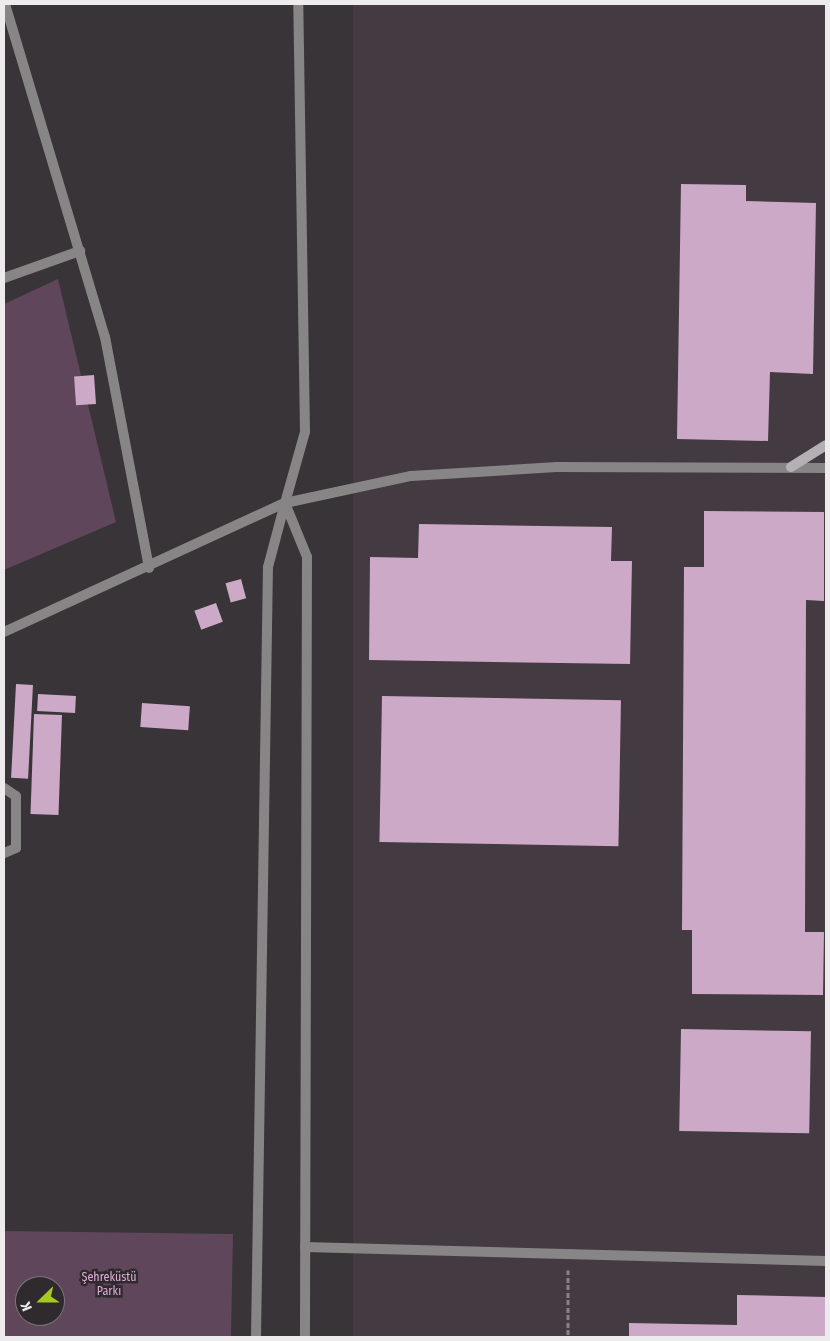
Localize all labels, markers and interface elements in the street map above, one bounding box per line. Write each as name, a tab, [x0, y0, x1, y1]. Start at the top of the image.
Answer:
park label: Şehreküstü Parkı	[81, 1271, 137, 1299]
north arrow	[15, 1276, 65, 1326]
text: K	[17, 1299, 36, 1313]

